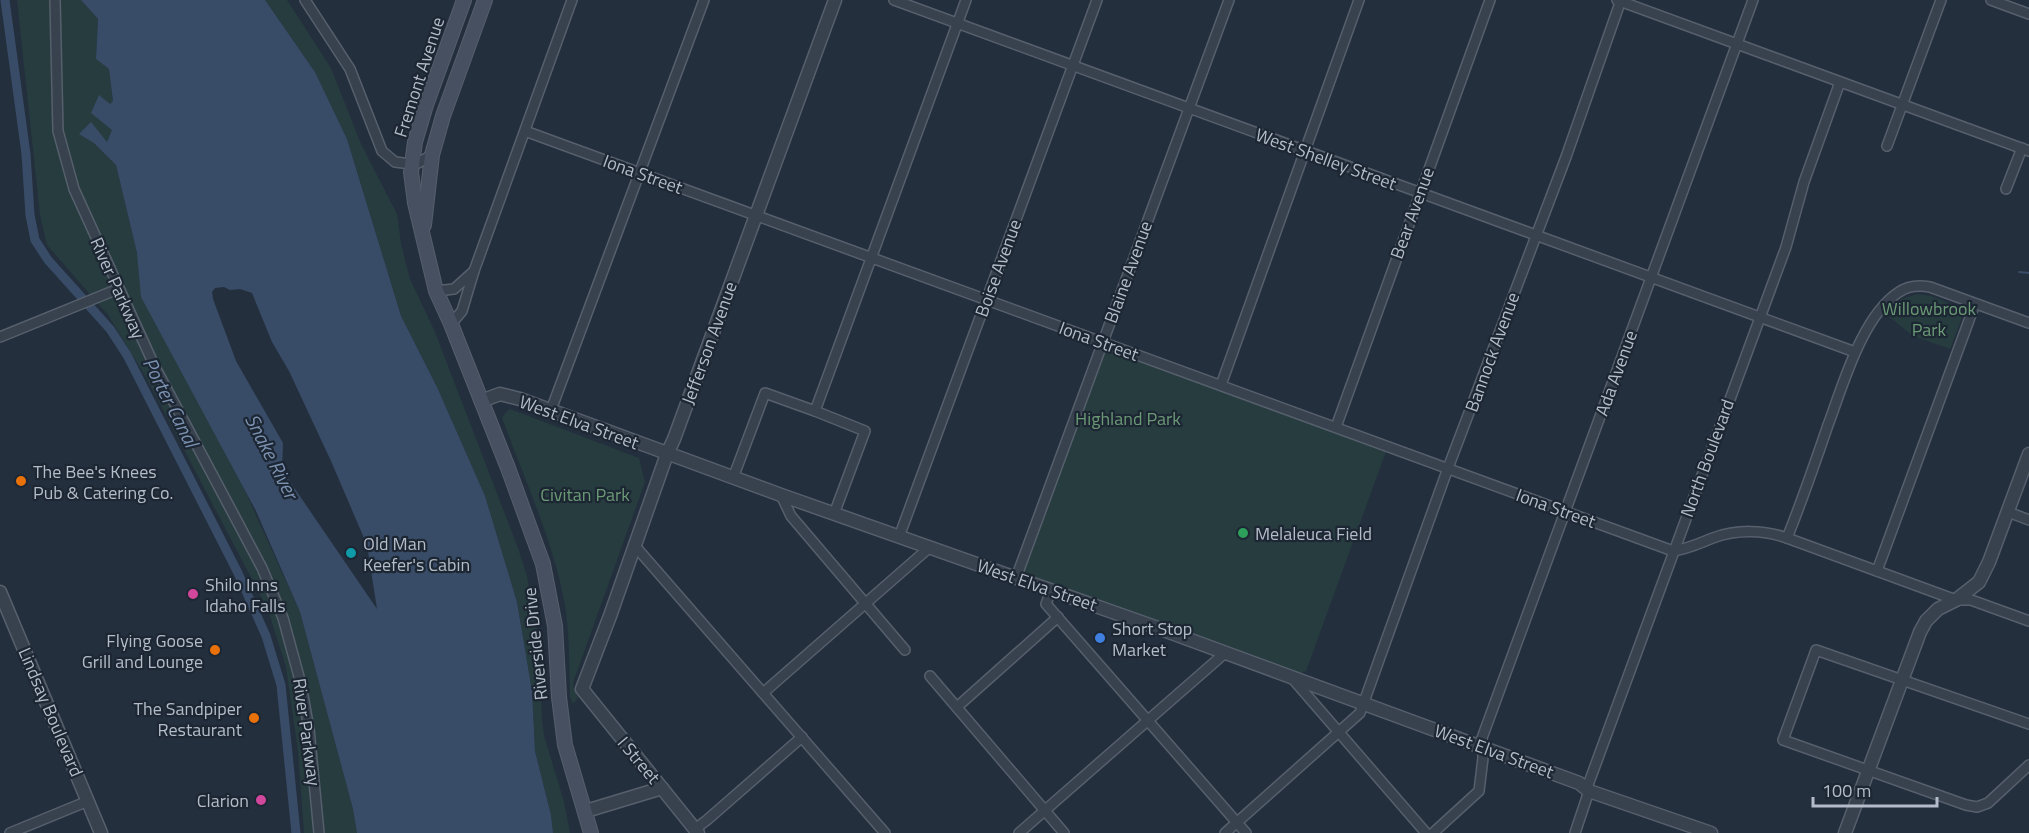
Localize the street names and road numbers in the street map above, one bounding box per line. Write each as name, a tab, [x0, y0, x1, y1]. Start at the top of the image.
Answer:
street label: Fremont Avenue	[387, 13, 451, 141]
street label: West Shelley Street	[1252, 121, 1401, 197]
street label: Iona Street	[599, 147, 687, 201]
street label: Bear Avenue	[1383, 163, 1441, 263]
street label: Boise Avenue	[968, 215, 1028, 321]
street label: Blaine Avenue	[1097, 217, 1159, 327]
street label: River Parkway	[84, 233, 153, 343]
street label: Jefferson Avenue	[674, 278, 744, 408]
street label: Bannock Avenue	[1458, 288, 1526, 416]
street label: Iona Street	[1055, 314, 1143, 368]
street label: Ada Avenue	[1588, 326, 1644, 420]
street label: West Elva Street	[515, 388, 643, 456]
street label: North Boulevard	[1673, 395, 1741, 521]
street label: Iona Street	[1512, 481, 1600, 535]
street label: West Elva Street	[973, 552, 1101, 618]
street label: Riverside Drive	[516, 586, 554, 702]
street label: Lindsay Boulevard	[12, 643, 90, 781]
street label: River Parkway	[286, 676, 328, 788]
street label: West Elva Street	[1430, 717, 1558, 785]
street label: I Street	[611, 730, 667, 790]

